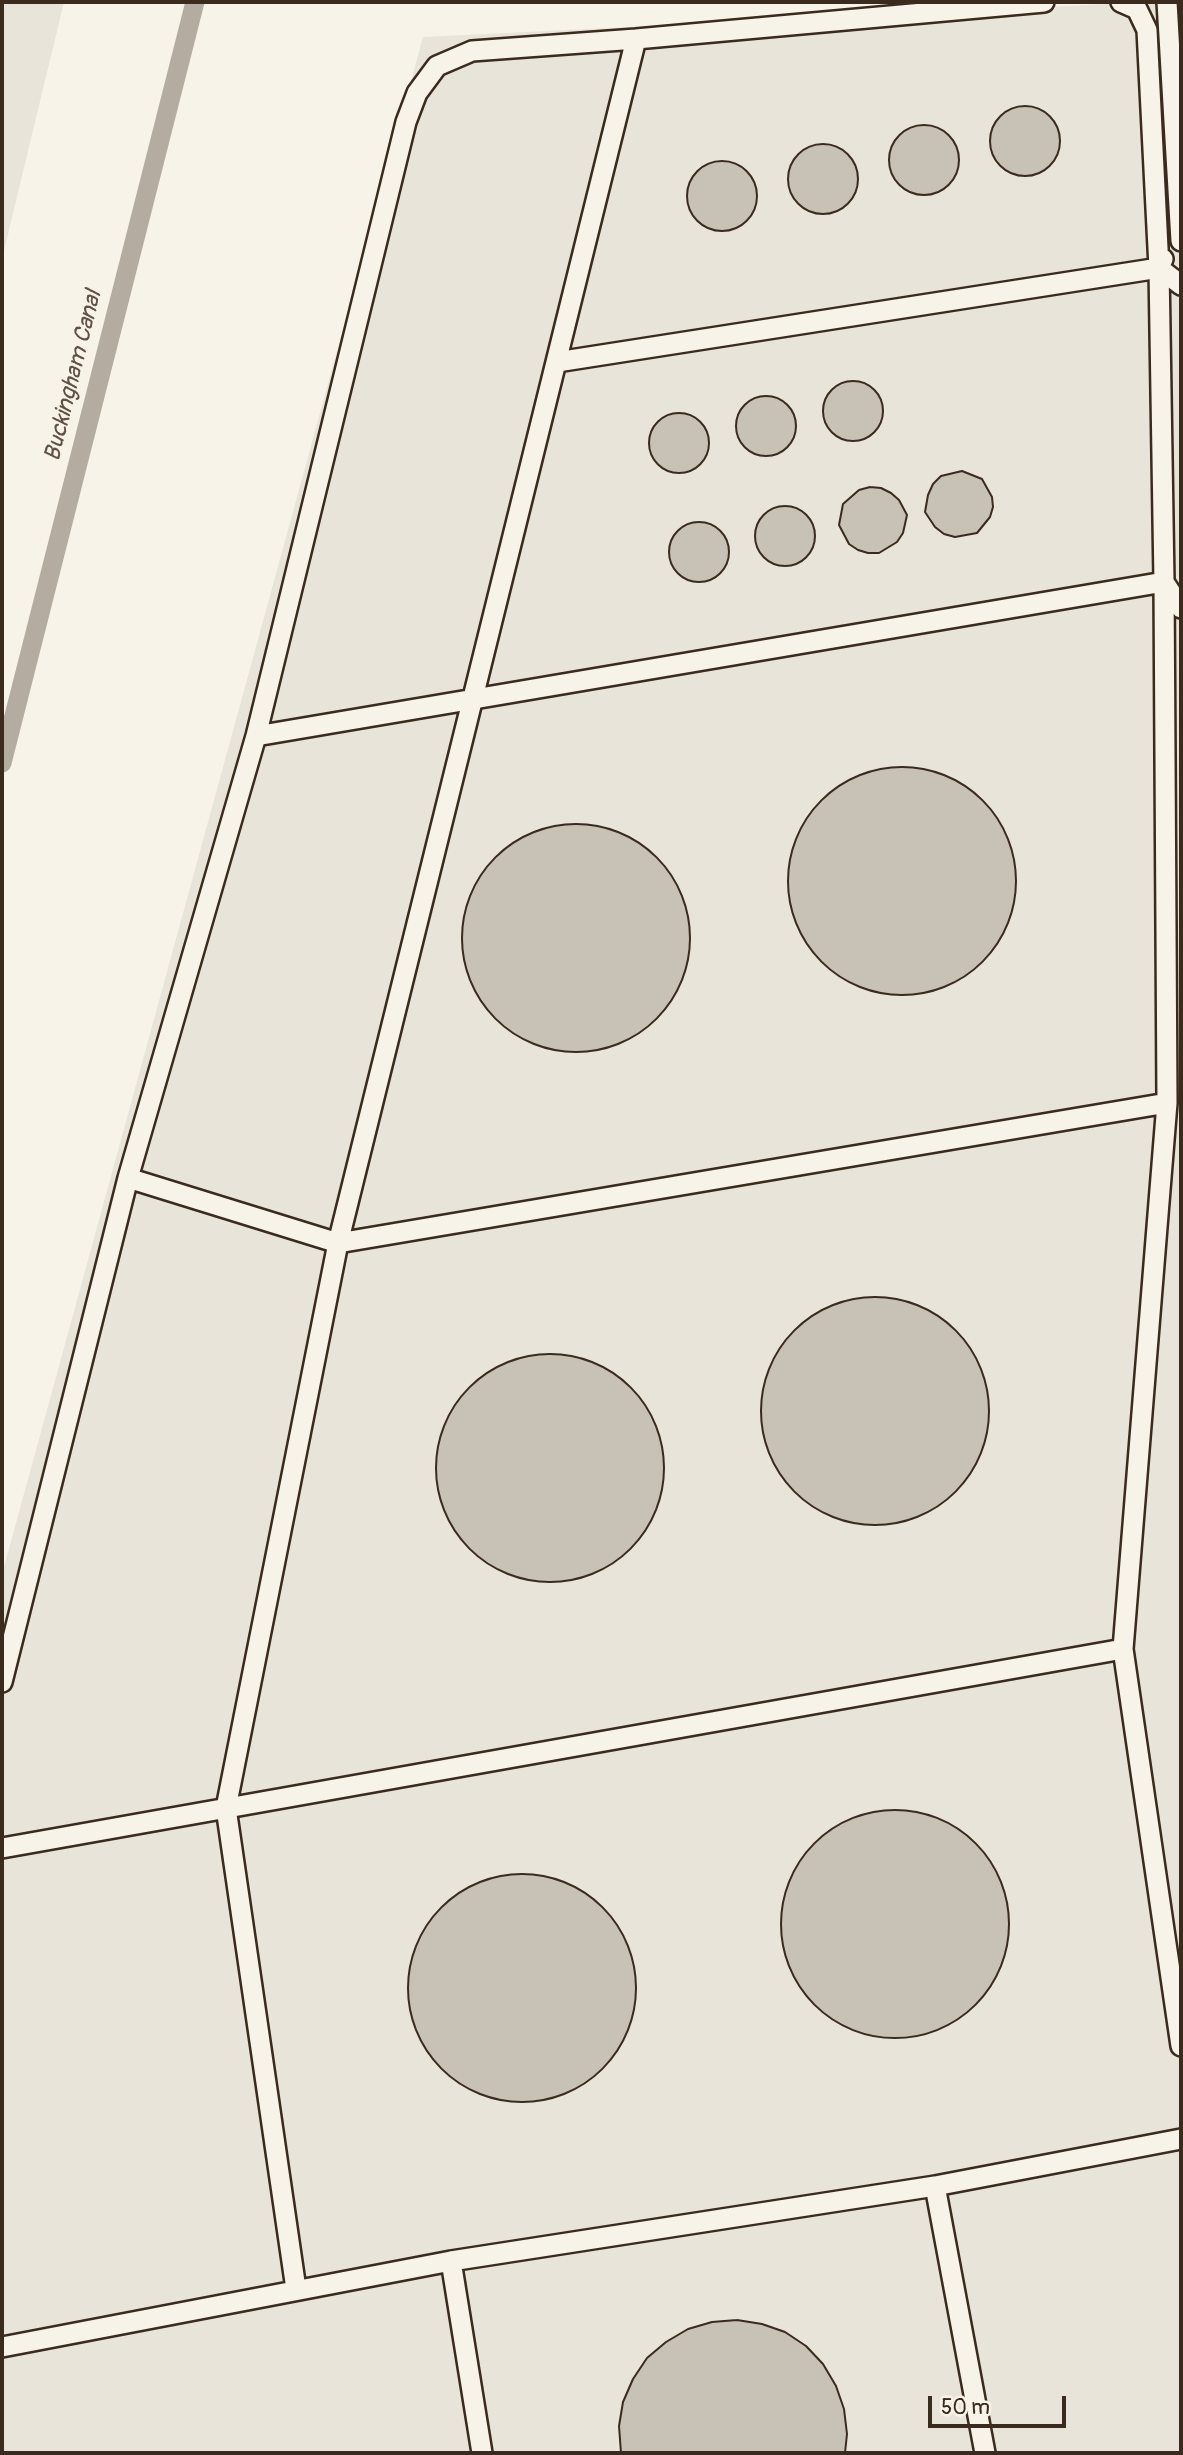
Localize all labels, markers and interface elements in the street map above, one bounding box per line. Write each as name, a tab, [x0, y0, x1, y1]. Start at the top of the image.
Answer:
water label: Buckingham Canal	[39, 288, 109, 464]
scale bar	[931, 2382, 1069, 2426]
text: 50 m	[941, 2394, 990, 2421]

